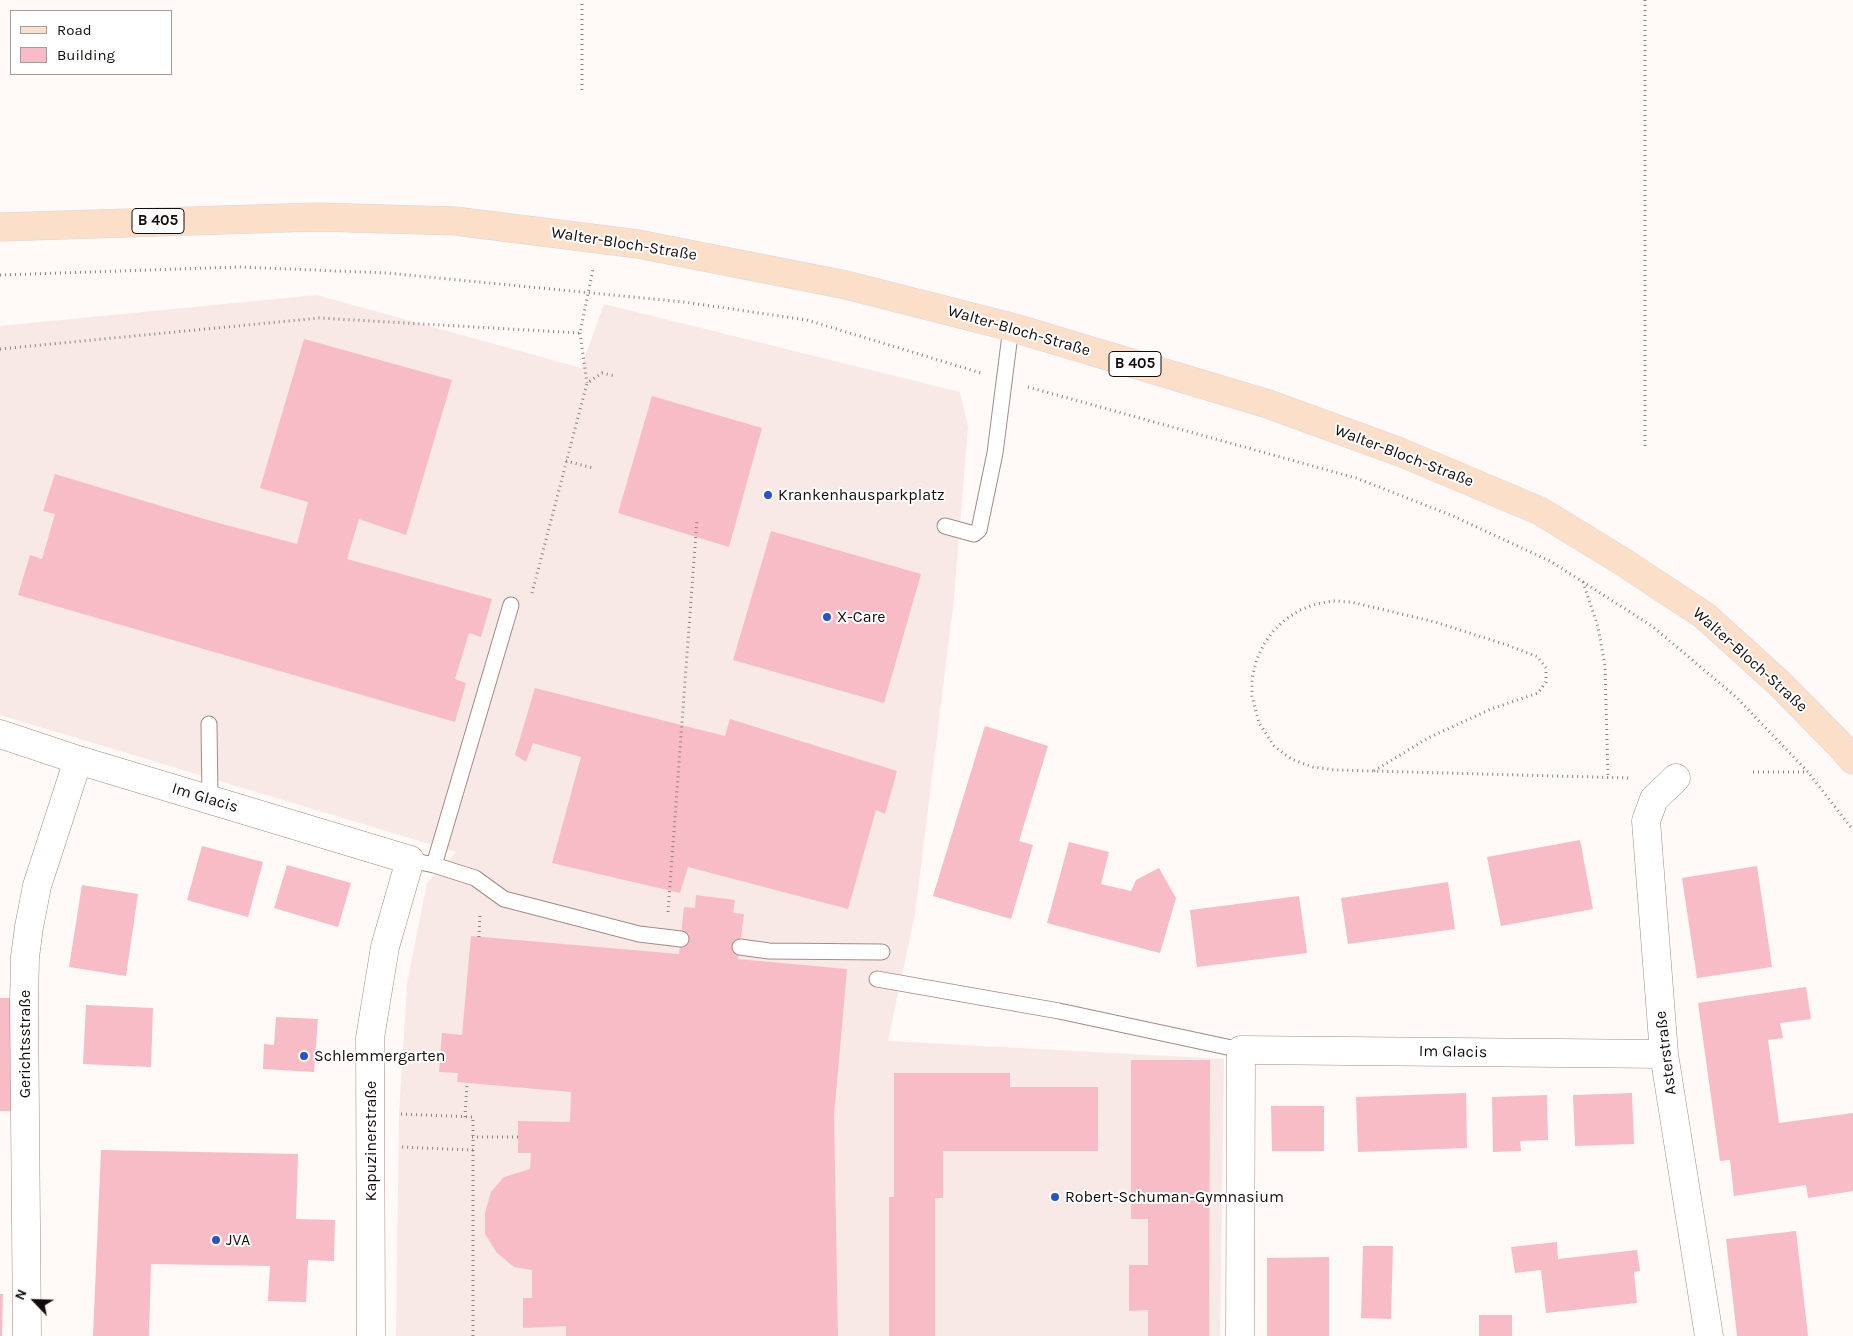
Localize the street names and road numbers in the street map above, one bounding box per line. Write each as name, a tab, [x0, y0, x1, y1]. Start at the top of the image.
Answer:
road number: B 405	[132, 208, 184, 234]
street label: Walter-Bloch-Straße	[550, 223, 698, 265]
street label: Walter-Bloch-Straße	[945, 301, 1093, 361]
road number: B 405	[1109, 352, 1161, 376]
street label: Walter-Bloch-Straße	[1332, 421, 1476, 491]
street label: Walter-Bloch-Straße	[1689, 603, 1811, 717]
street label: Im Glacis	[170, 779, 240, 817]
street label: Gerichtsstraße	[15, 990, 35, 1098]
street label: Asterstraße	[1651, 1010, 1681, 1096]
street label: Im Glacis	[1419, 1042, 1487, 1062]
street label: Kapuzinerstraße	[361, 1081, 381, 1201]

